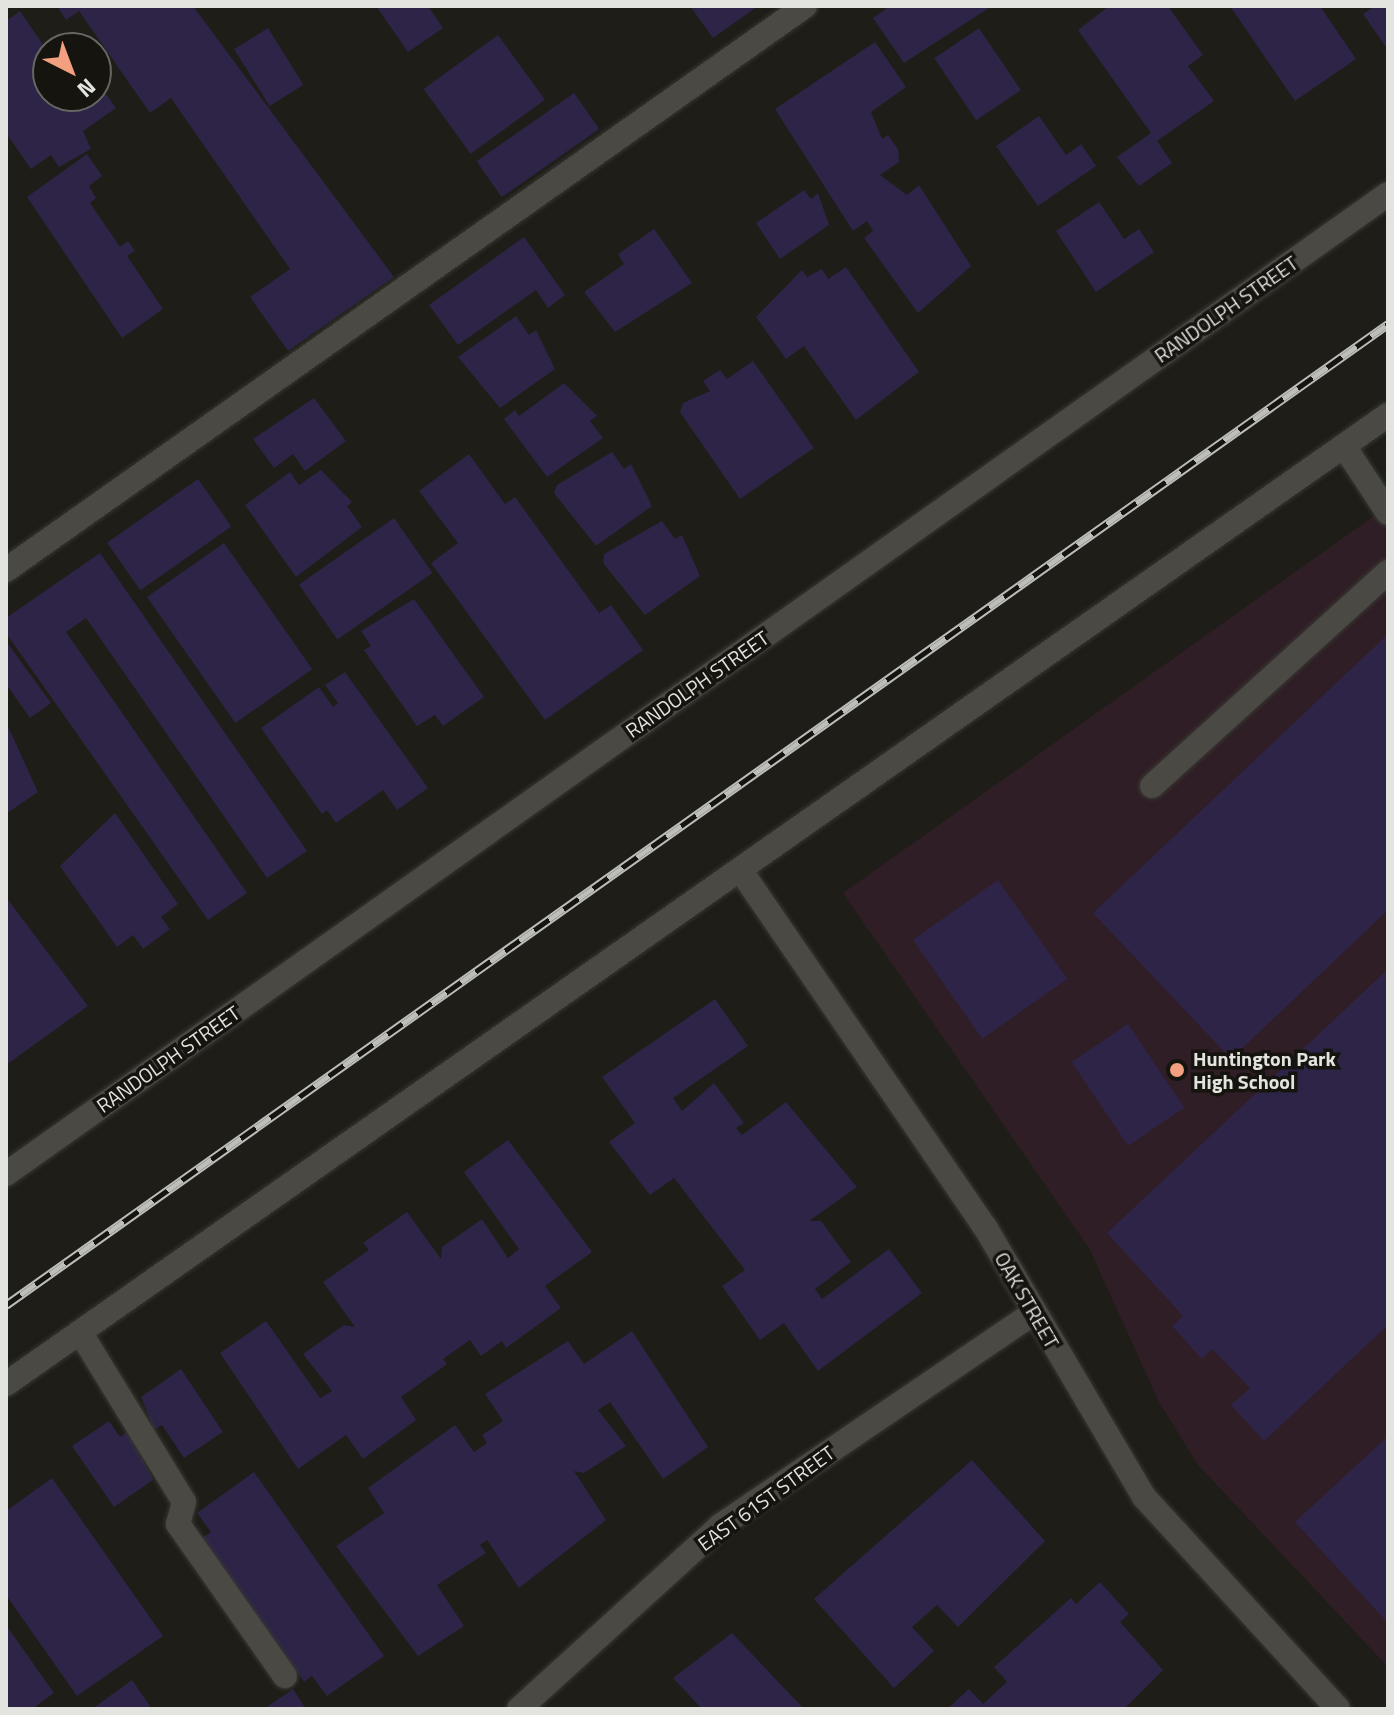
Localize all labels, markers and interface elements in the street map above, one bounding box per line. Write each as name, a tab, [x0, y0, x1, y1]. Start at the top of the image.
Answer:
north arrow	[32, 32, 112, 112]
text: N	[70, 71, 104, 106]
street label: RANDOLPH STREET	[1150, 251, 1302, 367]
street label: RANDOLPH STREET	[621, 626, 773, 742]
street label: RANDOLPH STREET	[92, 1001, 244, 1117]
place label: Huntington Park High School	[1193, 1046, 1336, 1093]
marker: Huntington Park High School	[1168, 1061, 1186, 1079]
street label: OAK STREET	[990, 1248, 1064, 1352]
street label: EAST 61ST STREET	[693, 1440, 839, 1556]

